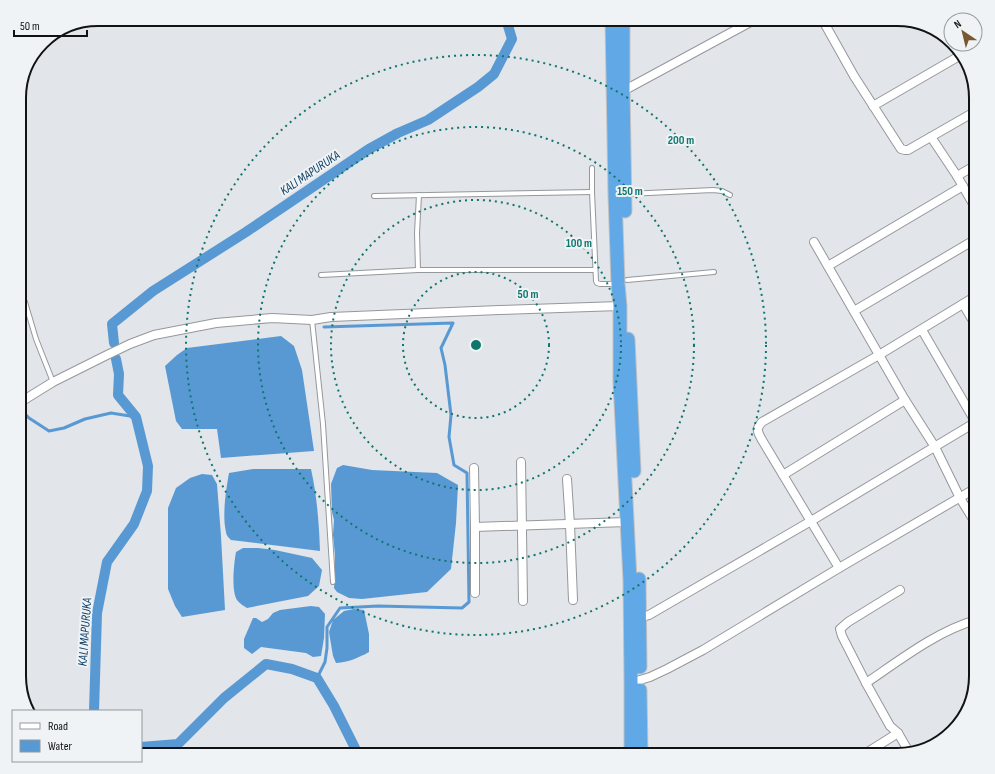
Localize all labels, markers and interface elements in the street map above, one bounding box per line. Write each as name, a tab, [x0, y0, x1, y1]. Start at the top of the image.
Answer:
scale bar	[14, 12, 87, 38]
north arrow	[943, 12, 983, 52]
text: N	[951, 17, 964, 31]
text: 50 m	[20, 19, 40, 34]
text: 200 m	[668, 133, 694, 148]
water label: KALI MAPURUKA	[277, 147, 343, 199]
text: 150 m	[617, 184, 643, 199]
text: 100 m	[566, 236, 592, 251]
text: 50 m	[518, 287, 538, 302]
centre of rings	[469, 338, 483, 352]
water label: KALI MAPURUKA	[75, 597, 95, 667]
legend	[12, 710, 142, 762]
text: Road	[48, 719, 68, 734]
text: Water	[48, 739, 72, 754]

